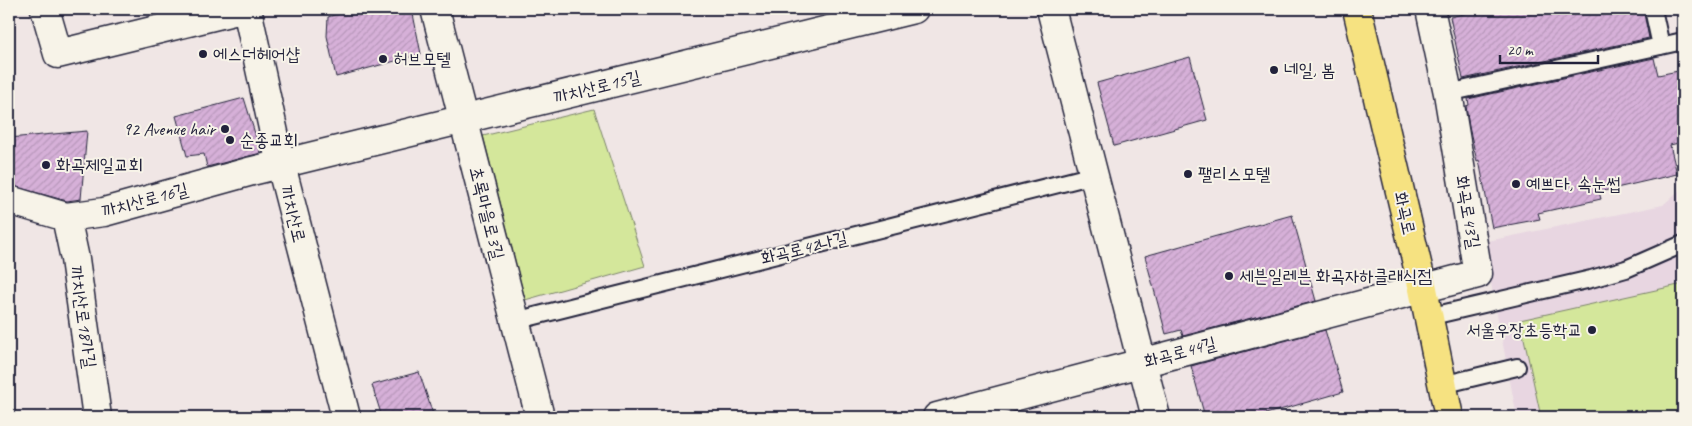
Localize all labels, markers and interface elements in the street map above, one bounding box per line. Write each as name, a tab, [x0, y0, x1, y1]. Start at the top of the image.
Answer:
scale bar	[1500, 32, 1597, 64]
text: 20 m	[1507, 41, 1534, 60]
place label: 에스더헤어샵	[213, 43, 300, 65]
marker: 에스더헤어샵	[197, 48, 209, 60]
place label: 허브모텔	[393, 48, 451, 70]
marker: 허브모텔	[377, 53, 389, 65]
place label: 네일, 봄	[1284, 59, 1335, 81]
marker: 네일, 봄	[1268, 64, 1280, 76]
street label: 까치산로15길	[551, 65, 643, 108]
place label: 92 Avenue hair	[123, 118, 218, 140]
marker: 92 Avenue hair	[219, 123, 231, 135]
place label: 순종교회	[240, 129, 298, 151]
marker: 순종교회	[224, 134, 236, 146]
place label: 화곡제일교회	[56, 154, 143, 176]
marker: 화곡제일교회	[40, 159, 52, 171]
place label: 팰리스모텔	[1198, 163, 1270, 185]
street label: 초록마을로3길	[465, 164, 509, 262]
marker: 팰리스모텔	[1182, 168, 1194, 180]
place label: 예쁘다, 속눈썹	[1526, 173, 1621, 195]
street label: 화곡로43길	[1451, 174, 1485, 251]
street label: 까치산로16길	[99, 178, 191, 222]
marker: 예쁘다, 속눈썹	[1510, 178, 1522, 190]
street label: 까치산로	[275, 183, 311, 245]
street label: 화곡로	[1389, 189, 1421, 237]
street label: 화곡로42나길	[758, 226, 850, 269]
street label: 까치산로18가길	[65, 264, 101, 370]
place label: 세븐일레븐 화곡자하클래식점	[1239, 265, 1432, 287]
marker: 세븐일레븐 화곡자하클래식점	[1223, 270, 1235, 282]
place label: 서울우장초등학교	[1466, 319, 1582, 341]
marker: 서울우장초등학교	[1586, 324, 1598, 336]
street label: 화곡로44길	[1141, 332, 1219, 372]

